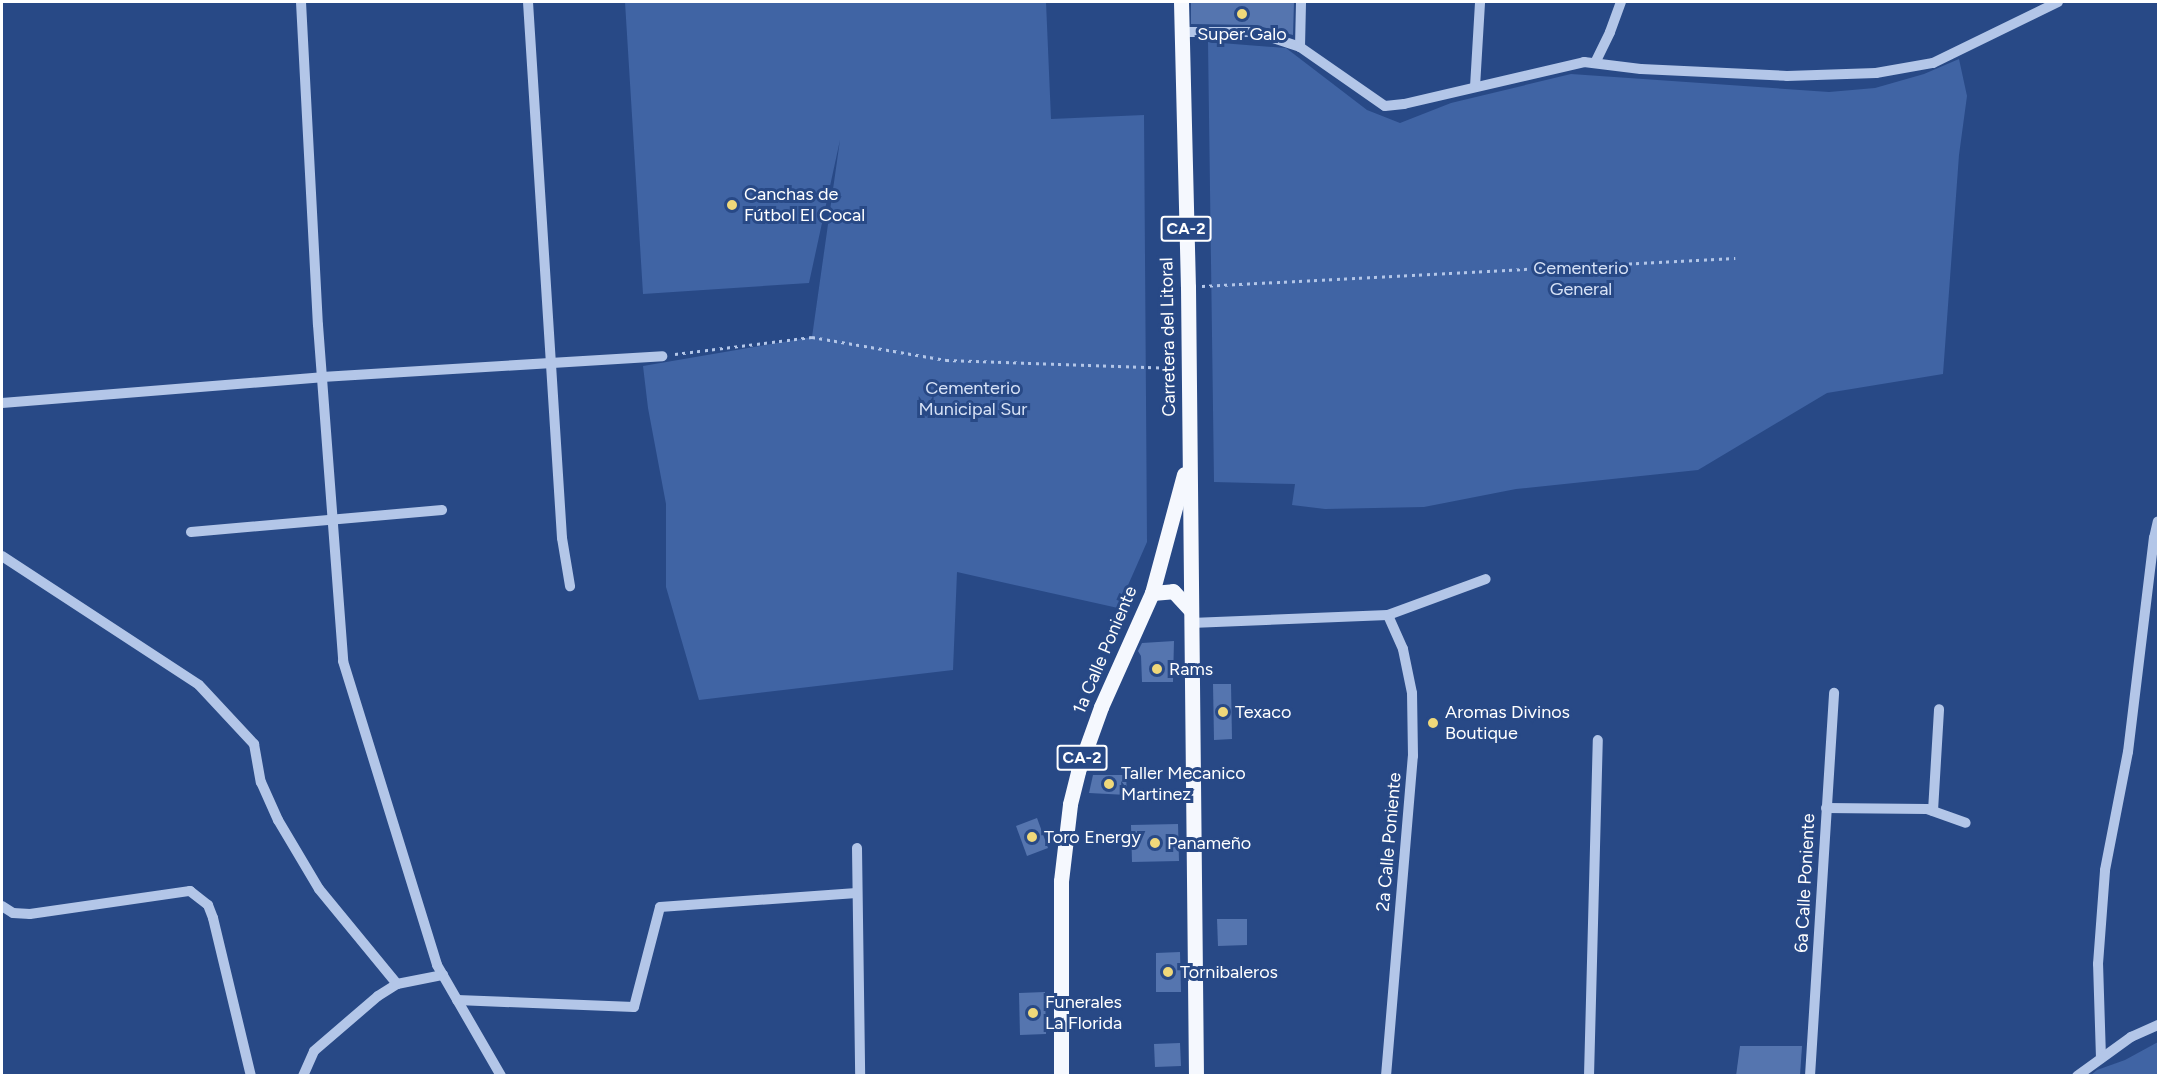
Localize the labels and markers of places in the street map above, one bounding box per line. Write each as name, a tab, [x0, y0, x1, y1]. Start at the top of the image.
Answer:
marker: Super Galo	[1235, 7, 1249, 21]
place label: Super Galo	[1197, 23, 1287, 45]
place label: Canchas de Fútbol El Cocal	[744, 184, 865, 226]
marker: Canchas de Fútbol El Cocal	[725, 198, 739, 212]
place label: Rams	[1169, 658, 1213, 680]
marker: Rams	[1150, 662, 1164, 676]
place label: Texaco	[1235, 701, 1291, 723]
place label: Aromas Divinos Boutique	[1445, 702, 1570, 744]
marker: Texaco	[1216, 705, 1230, 719]
marker: Aromas Divinos Boutique	[1426, 716, 1440, 730]
place label: Taller Mecanico Martinez	[1121, 763, 1246, 806]
marker: Taller Mecanico Martinez	[1102, 777, 1116, 791]
place label: Toro Energy	[1044, 826, 1141, 848]
marker: Toro Energy	[1025, 830, 1039, 844]
place label: Panameño	[1167, 832, 1251, 854]
marker: Panameño	[1148, 836, 1162, 850]
place label: Tornibaleros	[1180, 961, 1278, 983]
marker: Tornibaleros	[1161, 965, 1175, 979]
place label: Funerales La Florida	[1045, 992, 1122, 1034]
marker: Funerales La Florida	[1026, 1006, 1040, 1020]

